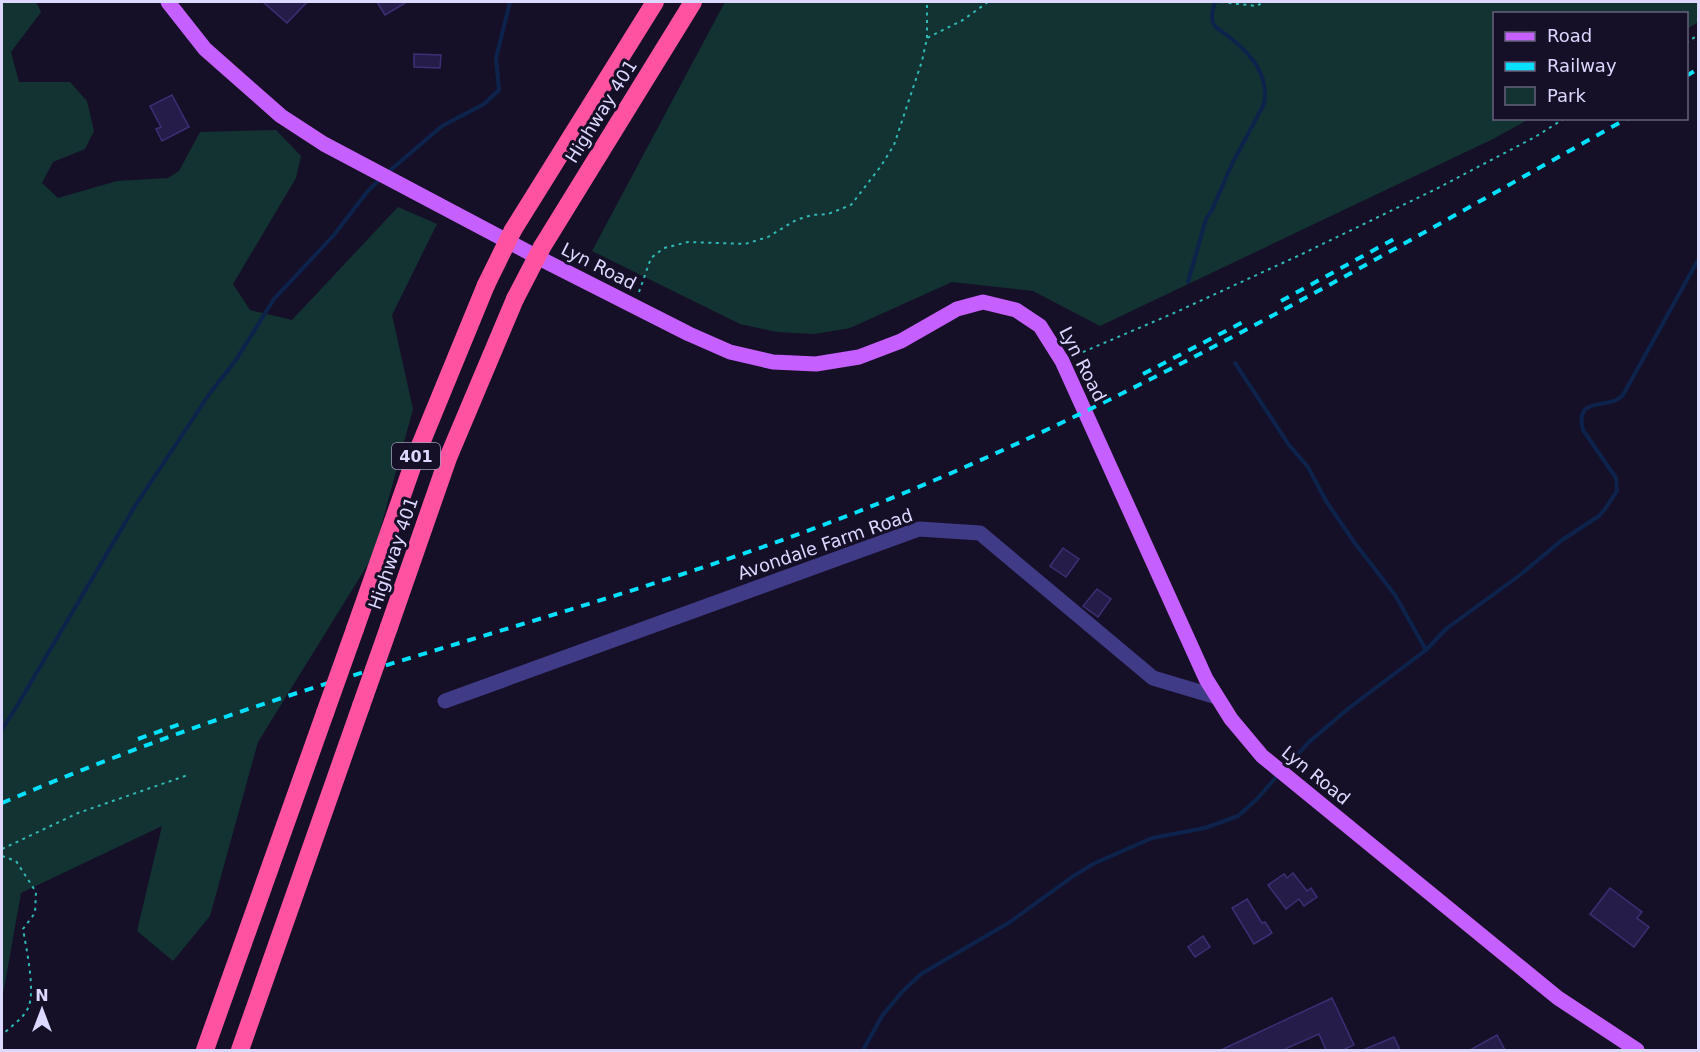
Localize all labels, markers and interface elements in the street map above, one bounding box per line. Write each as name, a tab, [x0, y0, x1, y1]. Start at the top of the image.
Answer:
legend	[1493, 12, 1688, 120]
text: Road	[1547, 25, 1592, 46]
street label: Highway 401	[561, 55, 641, 167]
text: Railway	[1547, 55, 1617, 76]
text: Park	[1547, 85, 1586, 106]
street label: Lyn Road	[558, 238, 640, 294]
street label: Lyn Road	[1055, 323, 1111, 405]
road number: 401	[392, 443, 440, 469]
street label: Highway 401	[364, 494, 422, 612]
street label: Avondale Farm Road	[735, 504, 915, 584]
street label: Lyn Road	[1278, 741, 1354, 809]
north arrow	[12, 980, 72, 1040]
text: N	[35, 986, 49, 1005]

